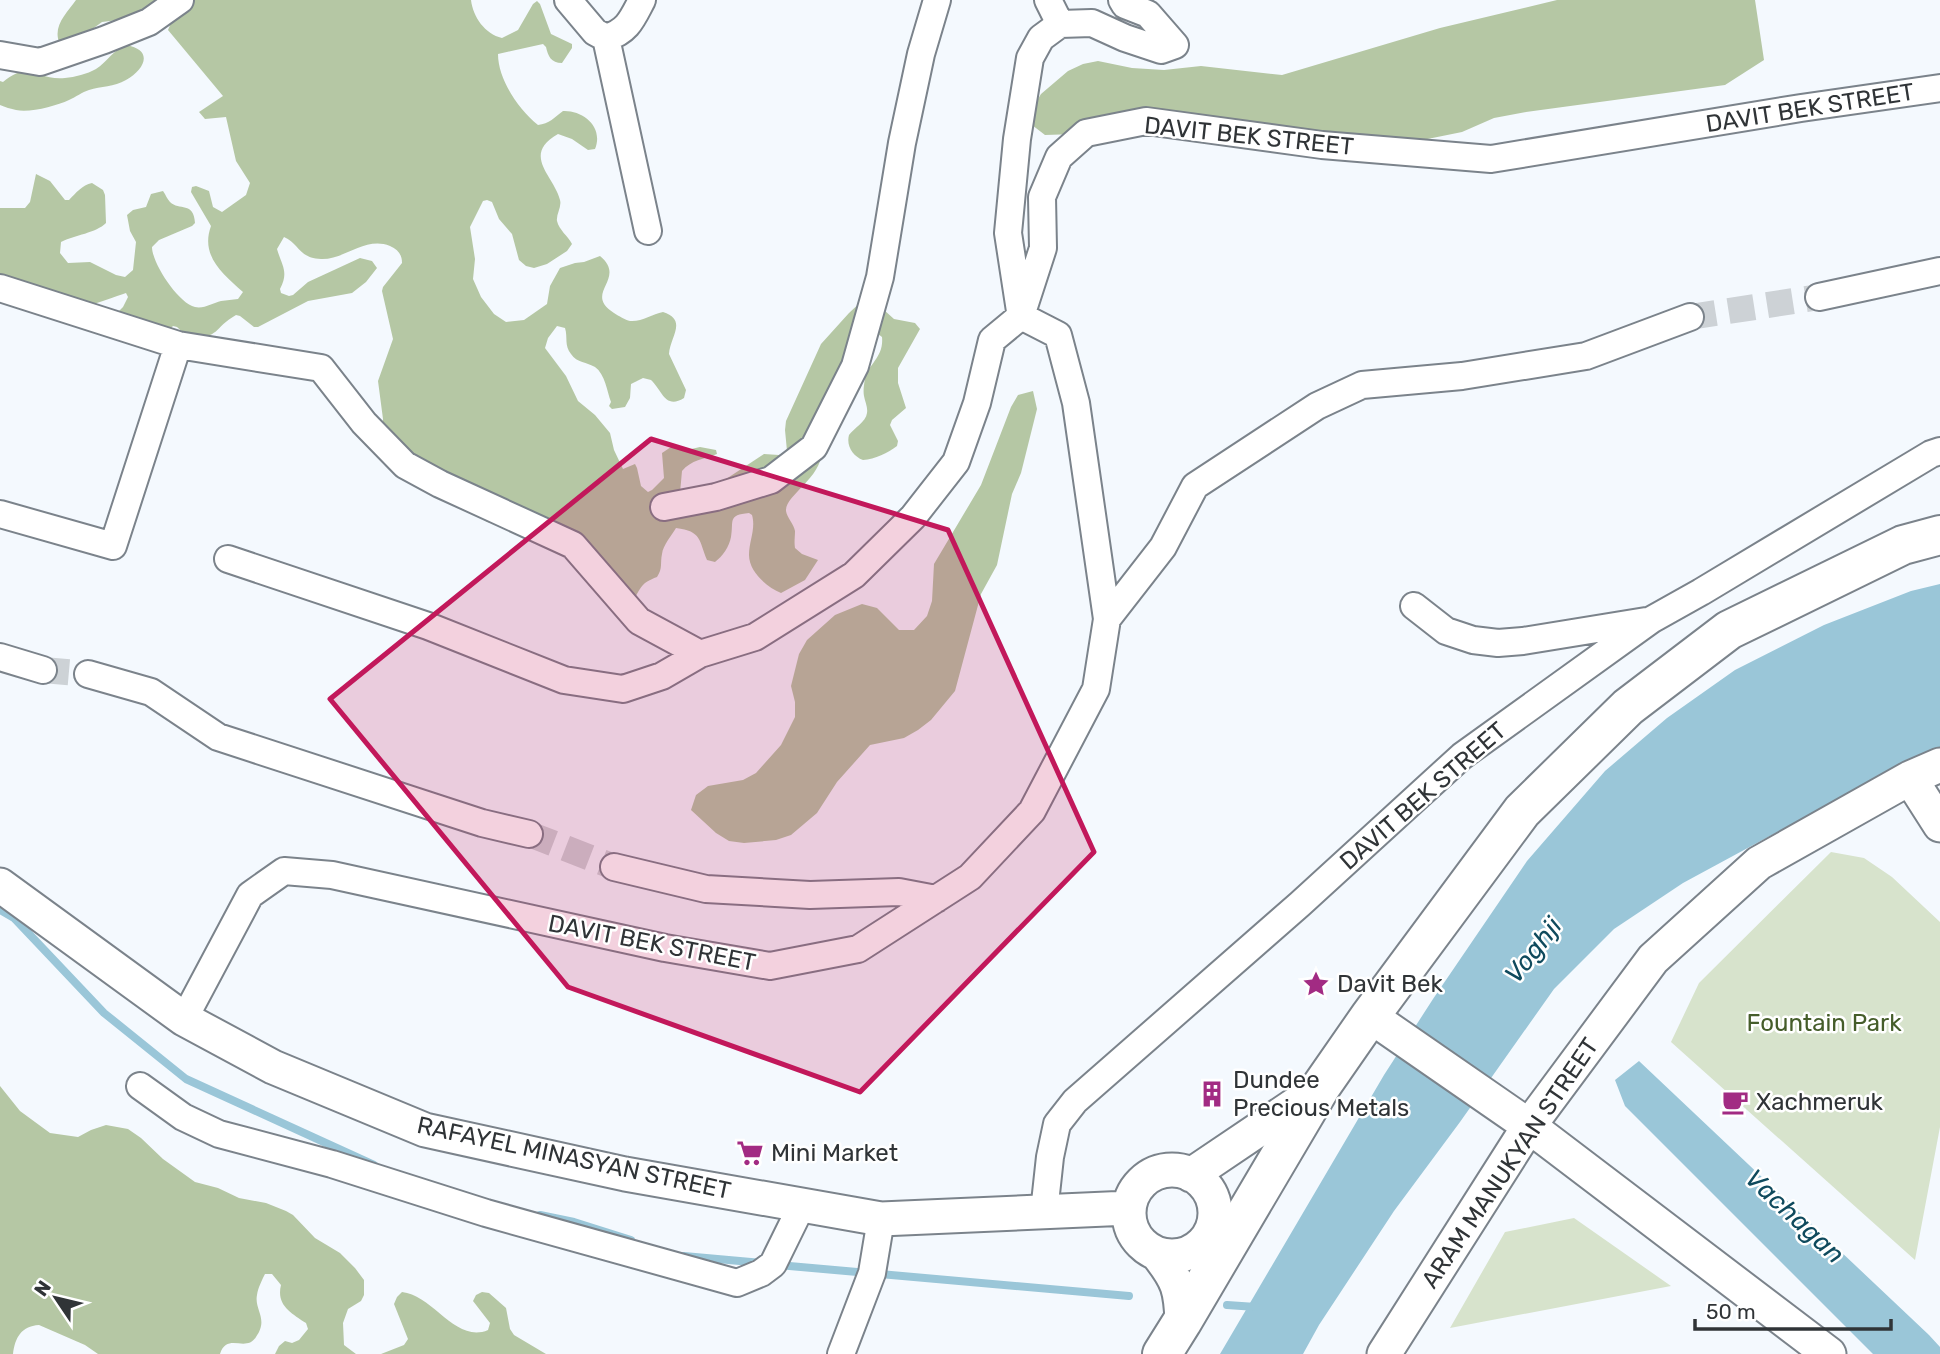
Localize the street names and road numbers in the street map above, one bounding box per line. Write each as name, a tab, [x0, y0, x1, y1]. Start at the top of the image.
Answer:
street label: DAVIT BEK STREET	[1704, 78, 1916, 138]
street label: DAVIT BEK STREET	[1143, 111, 1355, 161]
street label: DAVIT BEK STREET	[1334, 716, 1512, 876]
street label: DAVIT BEK STREET	[546, 909, 758, 977]
street label: ARAM MANUKYAN STREET	[1416, 1033, 1604, 1293]
street label: RAFAYEL MINASYAN STREET	[414, 1111, 734, 1205]

